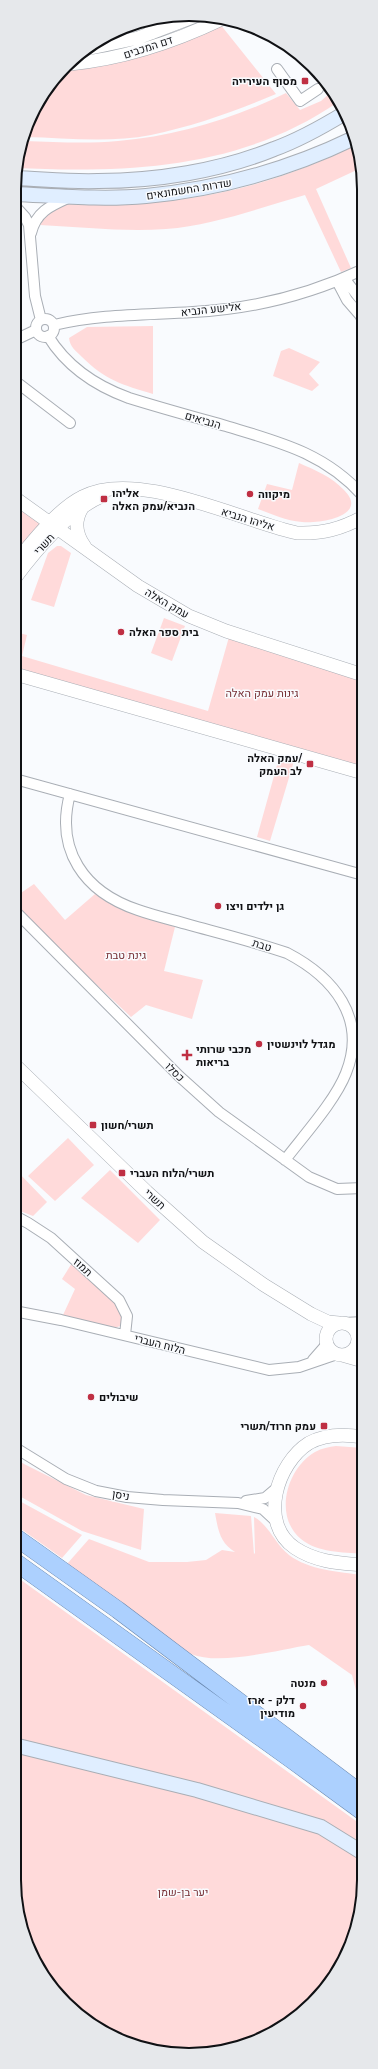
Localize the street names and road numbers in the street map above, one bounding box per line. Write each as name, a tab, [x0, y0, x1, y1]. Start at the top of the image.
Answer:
street label: דם המכבים	[122, 32, 175, 62]
street label: שדרות החשמונאים	[145, 175, 233, 203]
street label: אלישע הנביא	[180, 299, 242, 319]
street label: הנביאים	[183, 408, 223, 432]
street label: אליהו הנביא	[220, 504, 276, 534]
street label: תשרי	[31, 530, 57, 558]
street label: עמק האלה	[142, 585, 192, 621]
street label: טבת	[251, 935, 274, 955]
street label: כסלו	[162, 1059, 188, 1085]
street label: תשרי	[141, 1186, 169, 1212]
street label: תמוז	[71, 1255, 96, 1279]
street label: הלוח העברי	[133, 1331, 187, 1357]
street label: ניסן	[111, 1487, 131, 1503]

